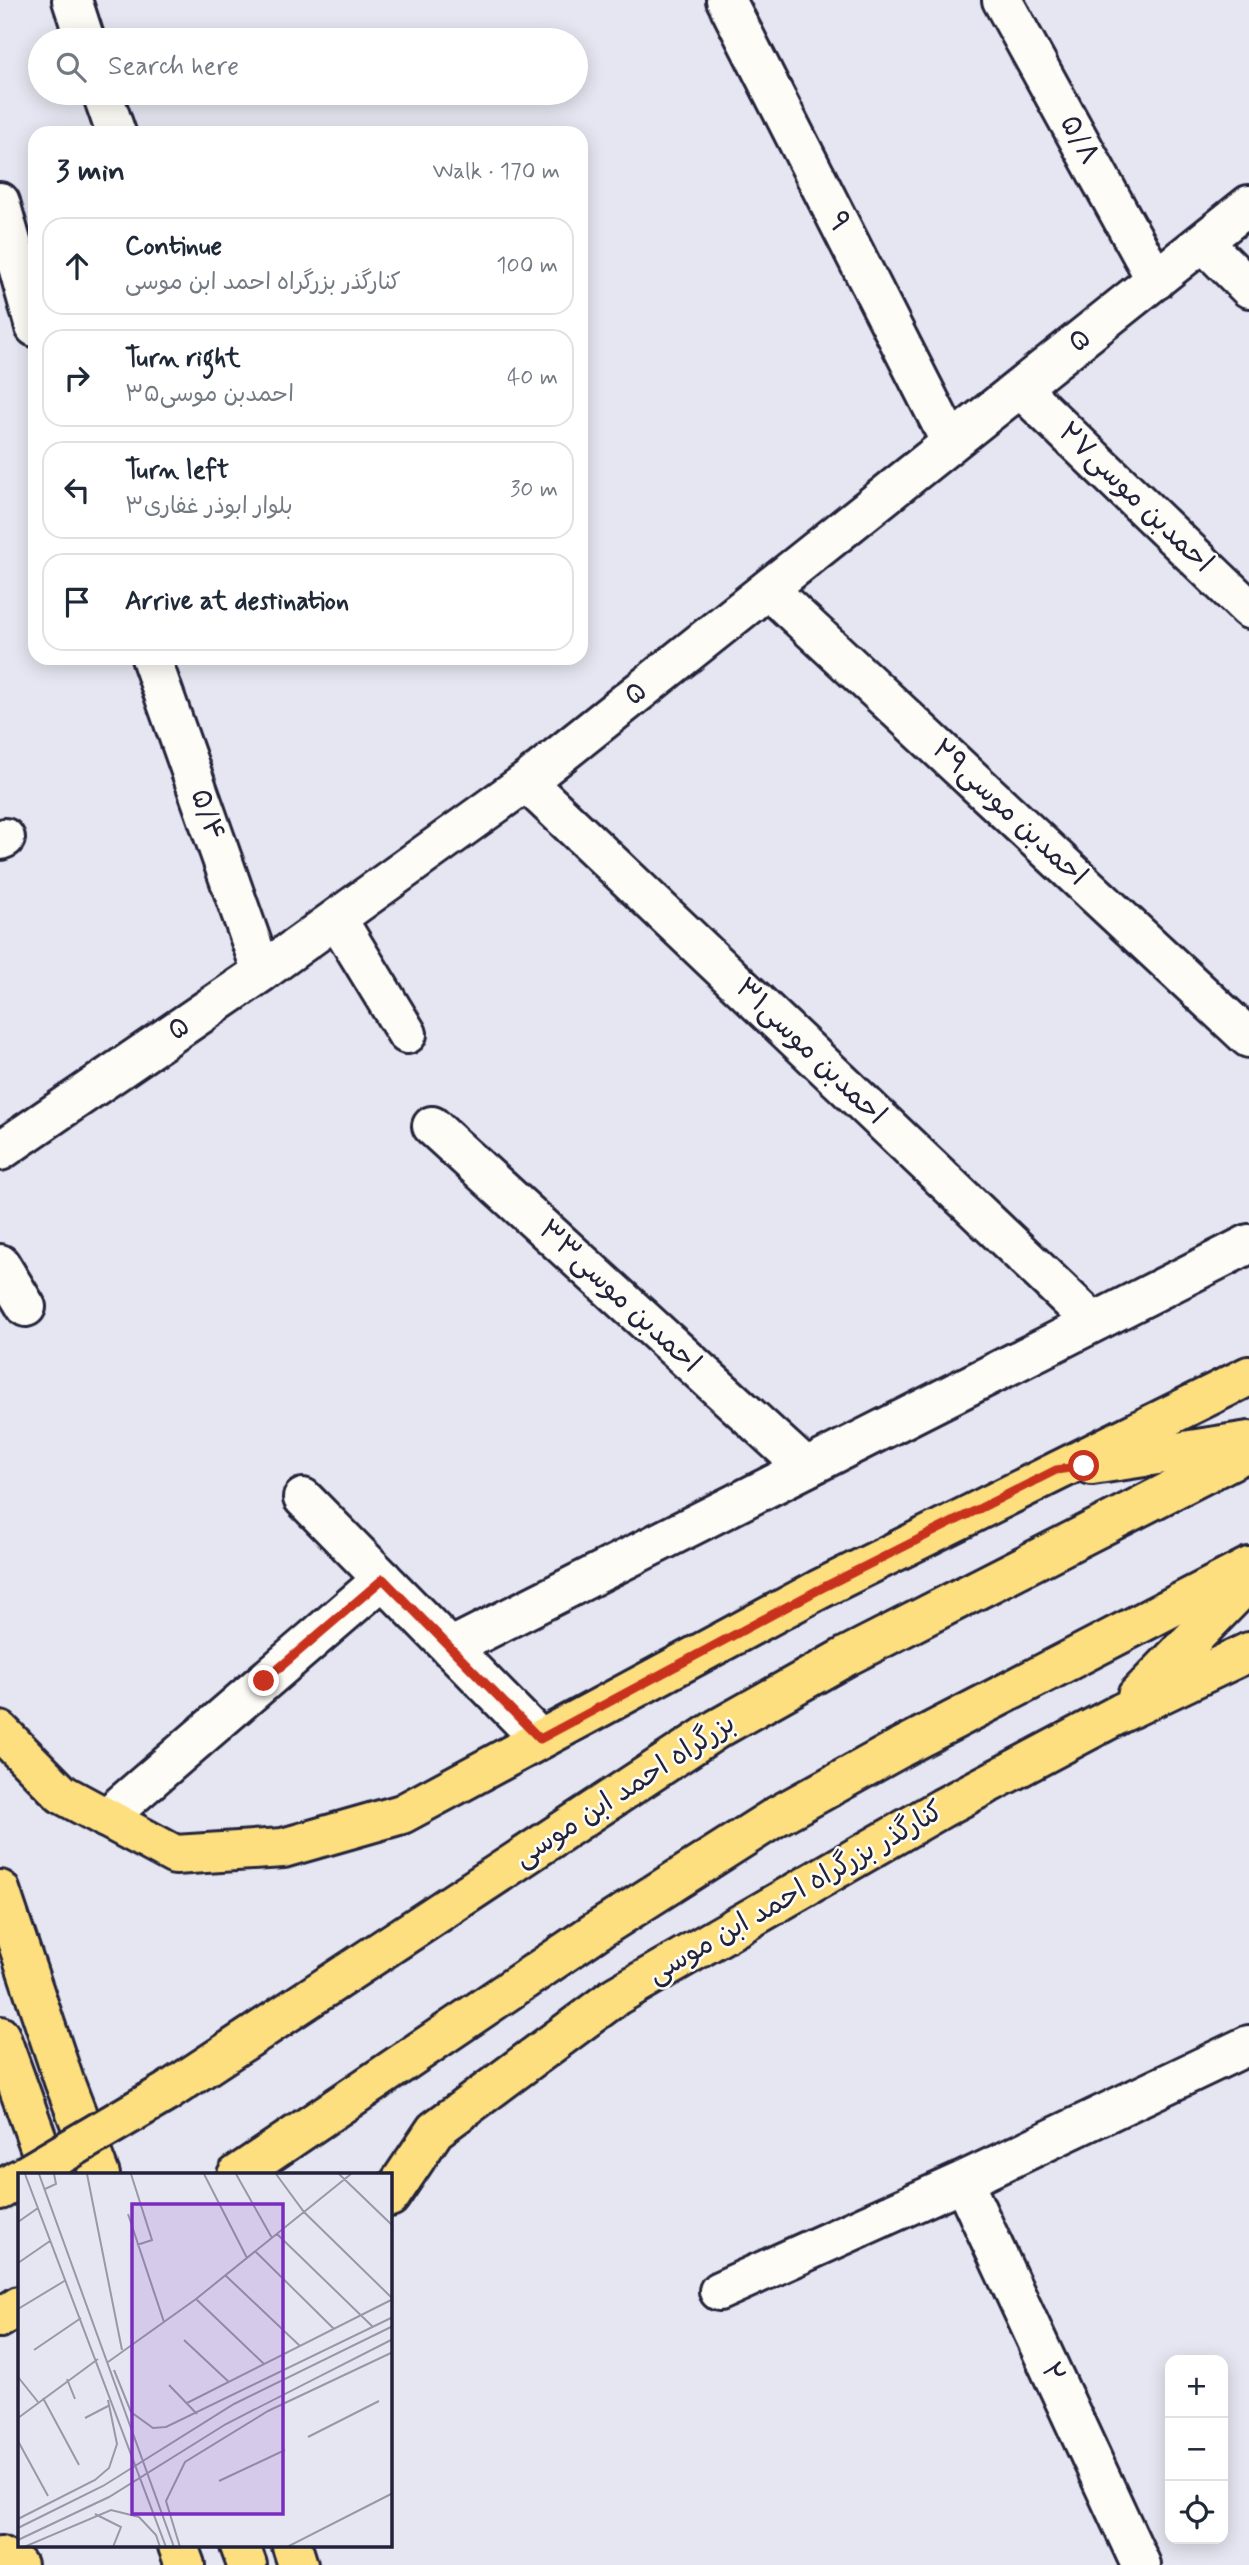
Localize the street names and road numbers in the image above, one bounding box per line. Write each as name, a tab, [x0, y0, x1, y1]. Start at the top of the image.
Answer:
street label: ۵/۸	[1050, 109, 1108, 171]
street label: ۹	[818, 206, 858, 238]
street label: ۵	[1061, 321, 1099, 361]
street label: ۲۷احمدبن موسی	[1050, 415, 1220, 581]
street label: ۵	[617, 674, 655, 714]
street label: ۲۹احمدبن موسی	[923, 731, 1095, 895]
street label: ۵/۴	[181, 784, 233, 846]
street label: ۳۱احمدبن موسی	[727, 971, 893, 1133]
street label: ۵	[161, 1008, 197, 1050]
street label: ۳۳احمدبن موسی	[530, 1212, 708, 1382]
street label: بزرگراه احمد ابن موسی	[507, 1706, 743, 1876]
street label: کنارگذر بزرگراه احمد ابن موسی	[641, 1793, 951, 1993]
street label: ۲	[1031, 2357, 1073, 2389]

